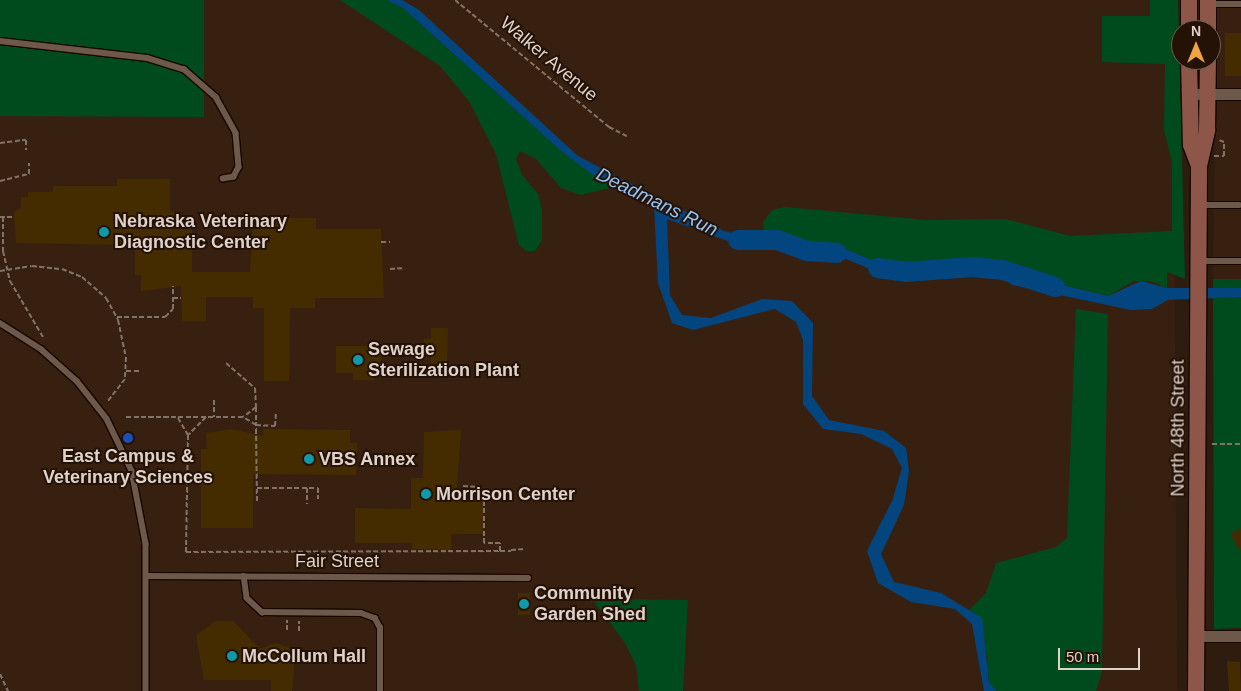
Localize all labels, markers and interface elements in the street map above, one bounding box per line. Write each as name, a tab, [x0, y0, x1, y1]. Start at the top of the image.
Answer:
street label: Walker Avenue	[496, 12, 602, 106]
north arrow	[1171, 20, 1221, 70]
text: N	[1191, 23, 1201, 39]
water label: Deadmans Run	[593, 163, 721, 241]
place label: Nebraska Veterinary Diagnostic Center	[114, 211, 287, 253]
marker: Nebraska Veterinary Diagnostic Center	[98, 226, 110, 238]
place label: Sewage Sterilization Plant	[368, 339, 519, 382]
marker: Sewage Sterilization Plant	[352, 354, 364, 366]
street label: North 48th Street	[1167, 359, 1189, 497]
marker: East Campus & Veterinary Sciences	[122, 432, 134, 444]
place label: East Campus & Veterinary Sciences	[43, 446, 213, 488]
place label: VBS Annex	[319, 448, 416, 470]
marker: VBS Annex	[303, 453, 315, 465]
place label: Morrison Center	[436, 483, 575, 505]
marker: Morrison Center	[420, 488, 432, 500]
street label: Fair Street	[295, 550, 379, 572]
place label: Community Garden Shed	[534, 583, 646, 626]
marker: Community Garden Shed	[518, 598, 530, 610]
scale bar	[1061, 638, 1144, 670]
place label: McCollum Hall	[242, 645, 366, 667]
text: 50 m	[1066, 648, 1099, 665]
marker: McCollum Hall	[226, 650, 238, 662]

